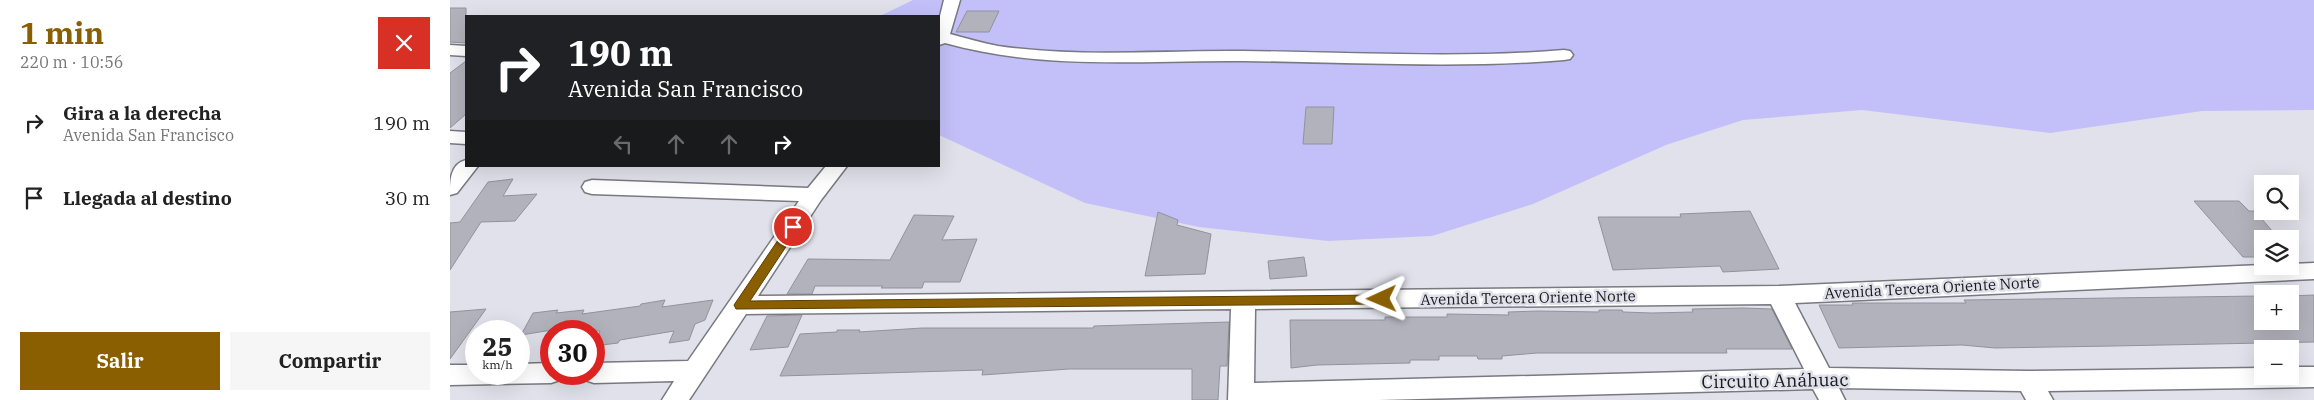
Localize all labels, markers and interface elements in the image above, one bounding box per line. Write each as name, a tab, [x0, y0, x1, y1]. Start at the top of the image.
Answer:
text: 1 min	[20, 13, 104, 52]
button: close	[378, 17, 430, 69]
text: 190 m	[568, 30, 673, 76]
icon: right	[485, 35, 550, 100]
text: 220 m · 10:56	[20, 52, 123, 72]
text: Avenida San Francisco	[568, 74, 803, 103]
text: Gira a la derecha	[63, 101, 222, 125]
icon: right	[20, 109, 48, 137]
text: 190 m	[373, 111, 430, 135]
text: Avenida San Francisco	[63, 125, 234, 145]
icon: left	[609, 130, 637, 158]
icon: ahead	[662, 130, 690, 158]
icon: ahead	[715, 130, 743, 158]
icon: right	[768, 130, 796, 158]
map controls	[2254, 175, 2299, 385]
button: search	[2254, 175, 2299, 220]
icon: arrive	[20, 184, 48, 212]
text: Llegada al destino	[63, 186, 232, 210]
text: 30 m	[385, 186, 430, 210]
pin	[772, 206, 814, 248]
icon: arrive	[779, 213, 807, 241]
button: layers	[2254, 230, 2299, 275]
position arrow	[1355, 272, 1407, 324]
street label: Avenida Tercera Oriente Norte	[1824, 272, 2040, 303]
button: +	[2254, 285, 2299, 330]
street label: Avenida Tercera Oriente Norte	[1420, 286, 1636, 309]
speed limit sign: 30	[540, 320, 605, 385]
text: 25	[482, 330, 513, 363]
button: Salir	[20, 332, 220, 390]
button: Compartir	[230, 332, 430, 390]
button: −	[2254, 340, 2299, 385]
text: km/h	[482, 357, 513, 372]
street label: Circuito Anáhuac	[1701, 368, 1849, 393]

